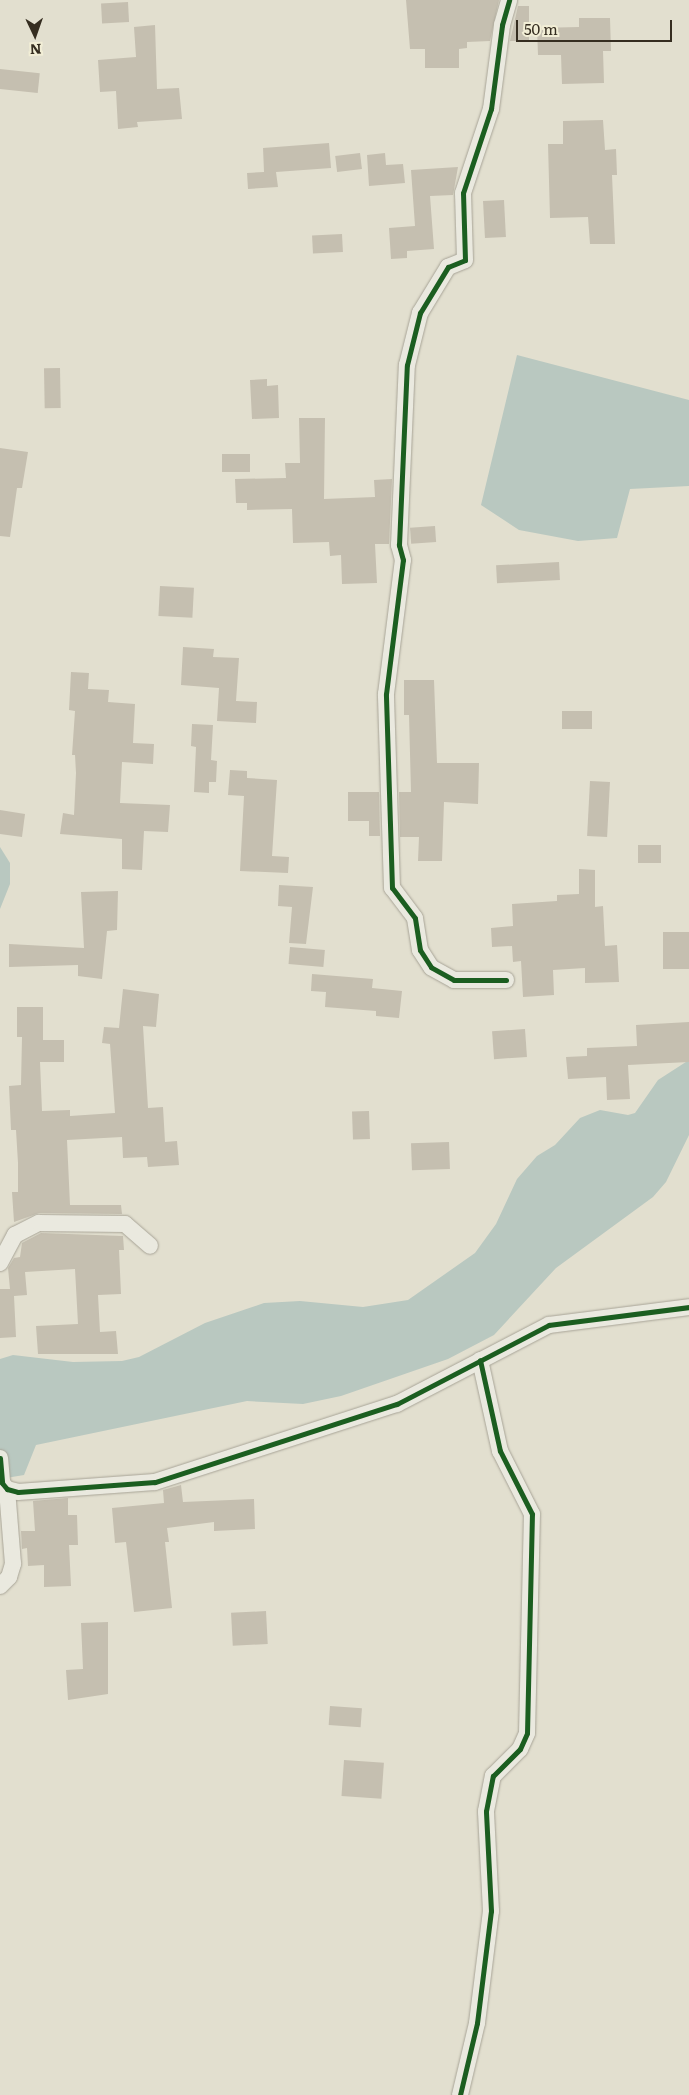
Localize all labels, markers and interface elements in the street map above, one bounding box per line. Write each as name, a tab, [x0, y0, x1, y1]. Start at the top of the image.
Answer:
north arrow	[10, 10, 60, 60]
scale bar	[519, 10, 675, 42]
text: 50 m	[524, 17, 558, 40]
text: N	[29, 40, 42, 60]

